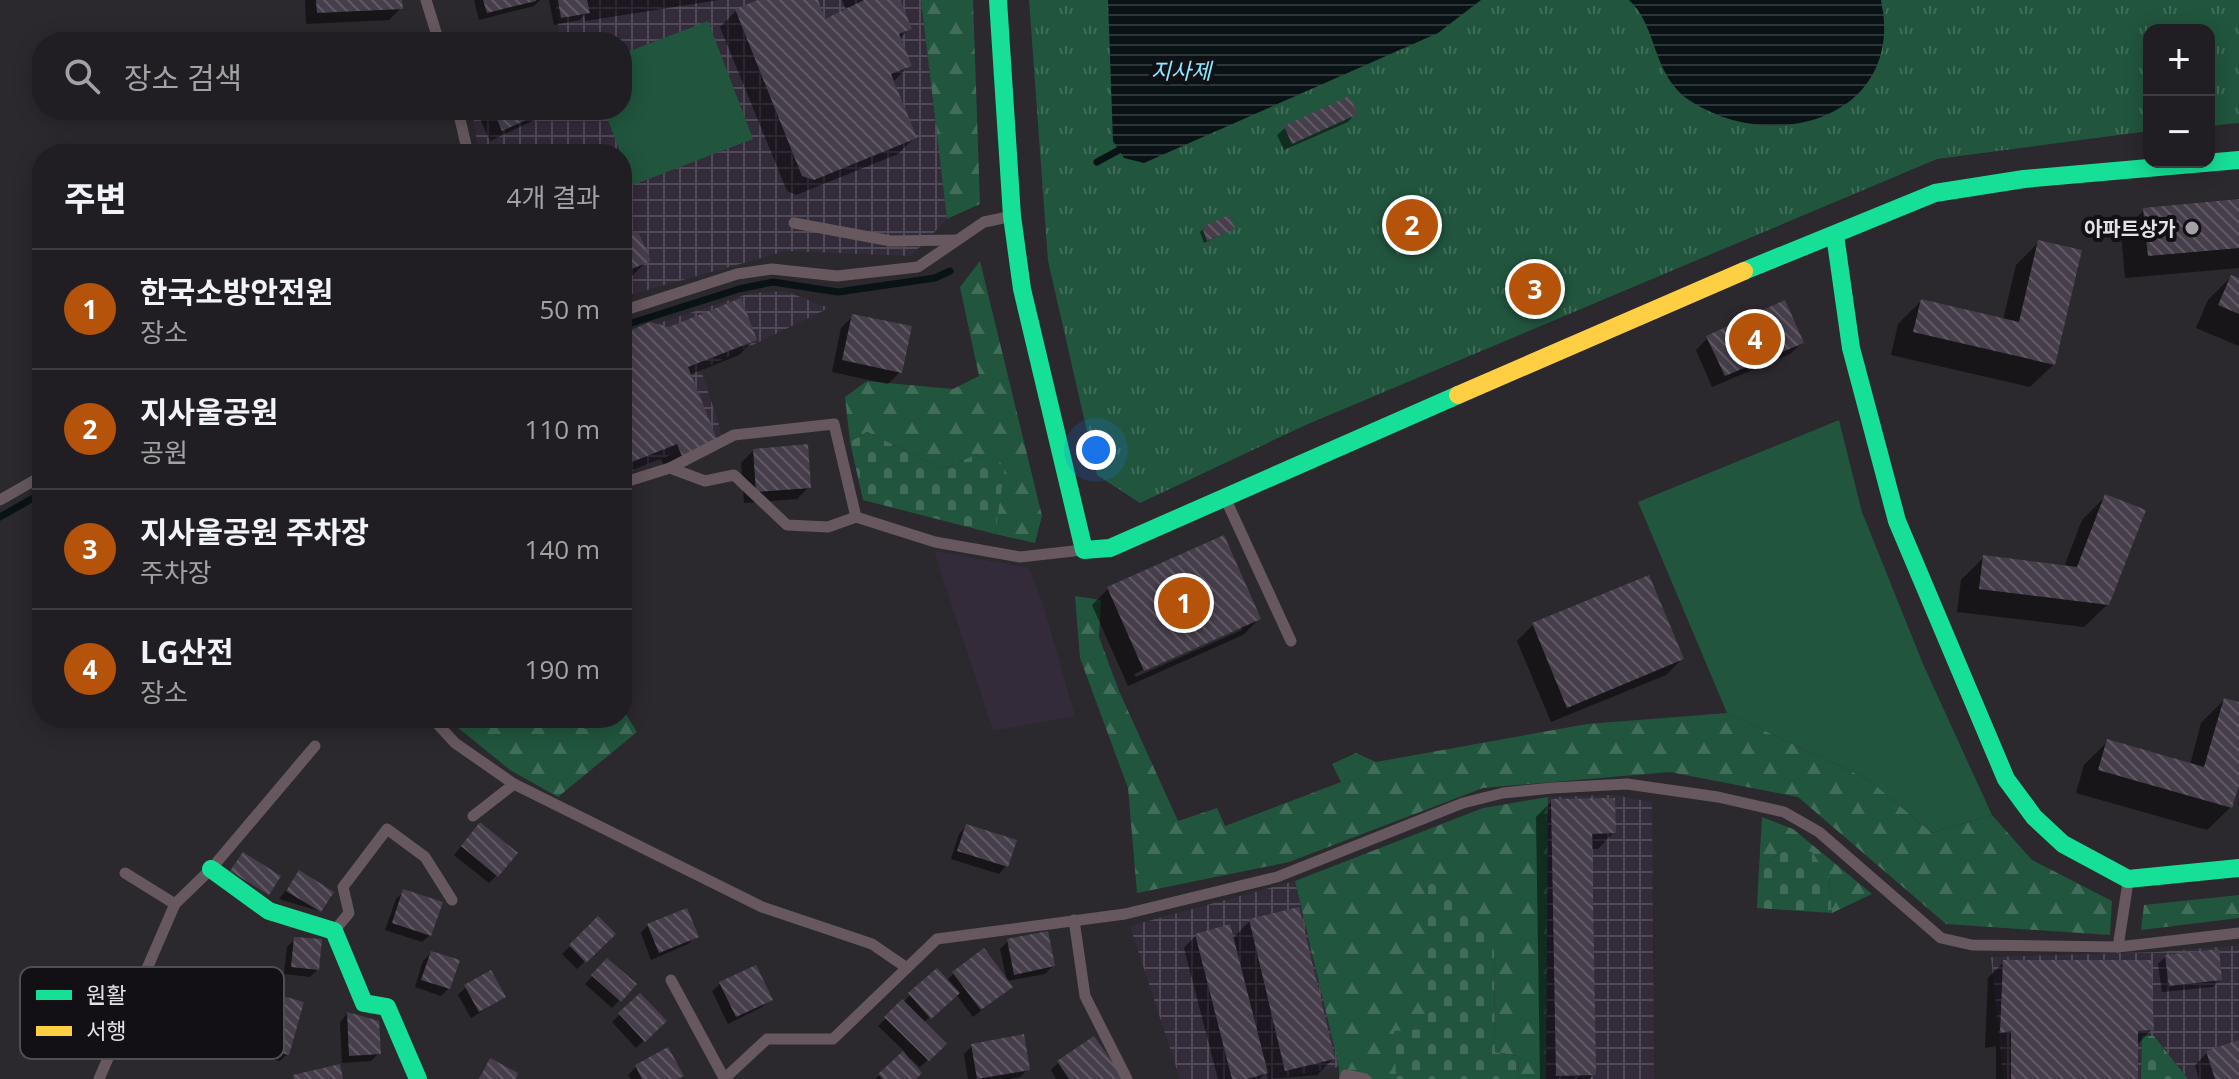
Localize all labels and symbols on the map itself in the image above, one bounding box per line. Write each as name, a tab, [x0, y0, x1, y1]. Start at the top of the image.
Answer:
water label: 지사제	[1151, 55, 1214, 85]
pin: 2	[1386, 195, 1438, 255]
place label: 아파트상가	[2084, 215, 2176, 242]
marker: 아파트상가	[2183, 219, 2201, 237]
pin: 3	[1509, 259, 1561, 319]
pin: 4	[1729, 309, 1781, 369]
your location	[1076, 430, 1116, 470]
pin: 1	[1158, 573, 1210, 633]
legend	[20, 967, 284, 1059]
text: 원활	[86, 979, 126, 1009]
text: 서행	[86, 1015, 126, 1045]

